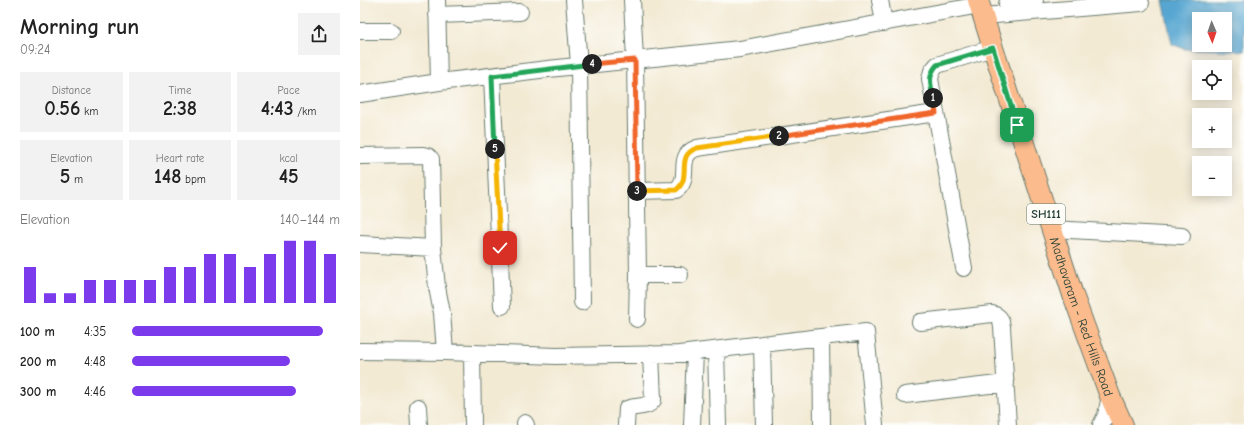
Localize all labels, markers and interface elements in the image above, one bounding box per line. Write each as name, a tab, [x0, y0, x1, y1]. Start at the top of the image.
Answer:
north arrow	[1192, 12, 1232, 52]
map controls	[1192, 12, 1232, 196]
button: share	[298, 13, 340, 55]
text: Morning run	[20, 14, 139, 40]
text: 09:24	[20, 42, 50, 57]
pin: 4	[582, 54, 602, 74]
text: 4	[589, 57, 595, 70]
button: locate	[1192, 60, 1232, 100]
text: Distance	[52, 84, 91, 97]
text: Time	[169, 84, 191, 97]
text: Pace	[278, 84, 300, 97]
pin: 1	[923, 88, 943, 108]
text: 1	[931, 91, 935, 104]
text: 0.56	[44, 97, 80, 120]
text: 2:38	[163, 97, 197, 120]
text: 4:43	[261, 97, 294, 120]
text: km	[80, 105, 98, 118]
text: /km	[294, 105, 316, 118]
pin	[1000, 108, 1034, 142]
button: +	[1192, 108, 1232, 148]
icon: arrive	[1006, 114, 1028, 136]
pin: 2	[769, 126, 789, 146]
text: 2	[776, 129, 782, 142]
pin: 5	[485, 139, 505, 159]
text: 5	[492, 142, 498, 155]
text: Elevation	[50, 152, 92, 165]
text: Heart rate	[156, 152, 204, 165]
text: kcal	[279, 152, 298, 165]
button: −	[1192, 156, 1232, 196]
text: 5	[60, 165, 70, 188]
text: 148	[154, 165, 181, 188]
text: 45	[279, 165, 299, 188]
text: m	[70, 173, 83, 186]
text: bpm	[181, 173, 206, 186]
pin: 3	[627, 181, 647, 201]
text: 3	[634, 184, 640, 197]
road number: SH111	[1027, 204, 1065, 224]
text: Elevation	[20, 212, 70, 227]
text: 140–144 m	[280, 212, 340, 227]
pin	[483, 231, 517, 265]
street label: Madhavaram - Red Hills Road	[1047, 235, 1117, 398]
icon: check	[489, 237, 511, 259]
text: 100 m	[20, 324, 55, 339]
text: 4:35	[84, 324, 106, 339]
text: 200 m	[20, 354, 56, 369]
text: 4:48	[84, 354, 106, 369]
text: 300 m	[20, 384, 56, 399]
text: 4:46	[84, 384, 106, 399]

